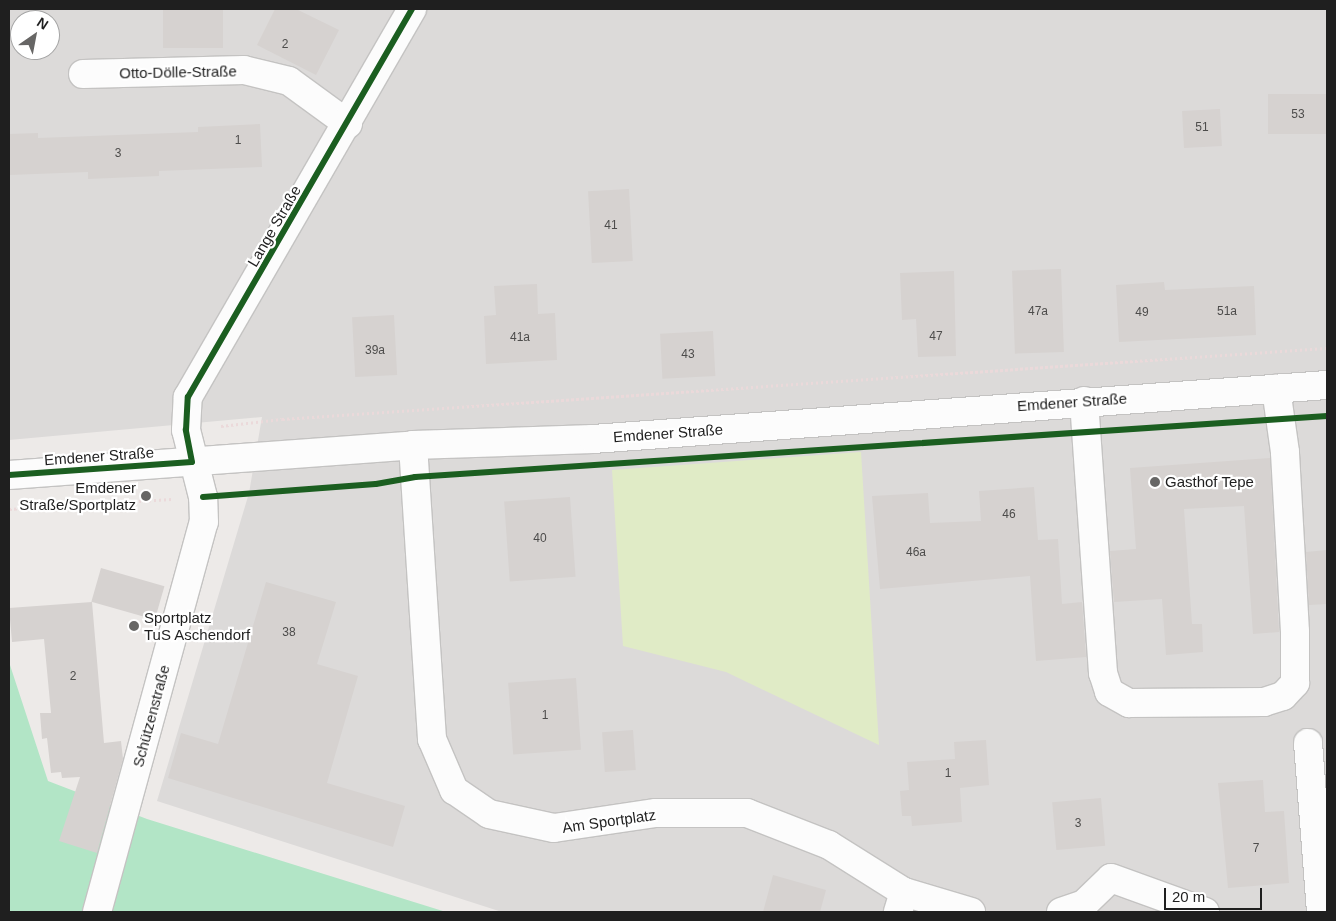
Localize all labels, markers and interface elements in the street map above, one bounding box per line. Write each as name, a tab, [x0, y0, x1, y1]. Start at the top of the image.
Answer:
north arrow	[10, 10, 60, 60]
text: N	[34, 14, 51, 33]
house number: 2	[282, 38, 288, 52]
street label: Otto-Dölle-Straße	[119, 62, 237, 82]
house number: 53	[1291, 108, 1305, 122]
house number: 51	[1195, 121, 1209, 135]
house number: 1	[235, 134, 241, 148]
house number: 3	[115, 147, 121, 161]
street label: Lange Straße	[243, 182, 305, 270]
house number: 41	[604, 219, 618, 233]
house number: 47a	[1028, 305, 1048, 319]
house number: 51a	[1217, 305, 1237, 319]
house number: 49	[1135, 306, 1149, 320]
house number: 47	[929, 330, 943, 344]
house number: 41a	[510, 331, 530, 345]
house number: 39a	[365, 344, 385, 358]
house number: 43	[681, 348, 695, 362]
street label: Emdener Straße	[1016, 389, 1128, 415]
street label: Emdener Straße	[612, 420, 724, 446]
street label: Emdener Straße	[43, 443, 155, 469]
place label: Gasthof Tepe	[1165, 473, 1254, 491]
marker: Gasthof Tepe	[1149, 476, 1161, 488]
place label: Emdener Straße/Sportplatz	[19, 478, 136, 513]
marker: Emdener Straße/Sportplatz	[140, 490, 152, 502]
house number: 46	[1002, 508, 1016, 522]
house number: 40	[533, 532, 547, 546]
house number: 46a	[906, 546, 926, 560]
place label: Sportplatz TuS Aschendorf	[144, 608, 251, 643]
marker: Sportplatz TuS Aschendorf	[128, 620, 140, 632]
house number: 38	[282, 626, 296, 640]
street label: Schützenstraße	[129, 663, 173, 769]
house number: 2	[70, 670, 76, 684]
house number: 1	[542, 709, 548, 723]
house number: 1	[945, 767, 951, 781]
street label: Am Sportplatz	[561, 806, 657, 836]
house number: 3	[1075, 817, 1081, 831]
house number: 7	[1253, 842, 1259, 856]
scale bar	[1166, 878, 1264, 910]
text: 20 m	[1172, 888, 1205, 905]

